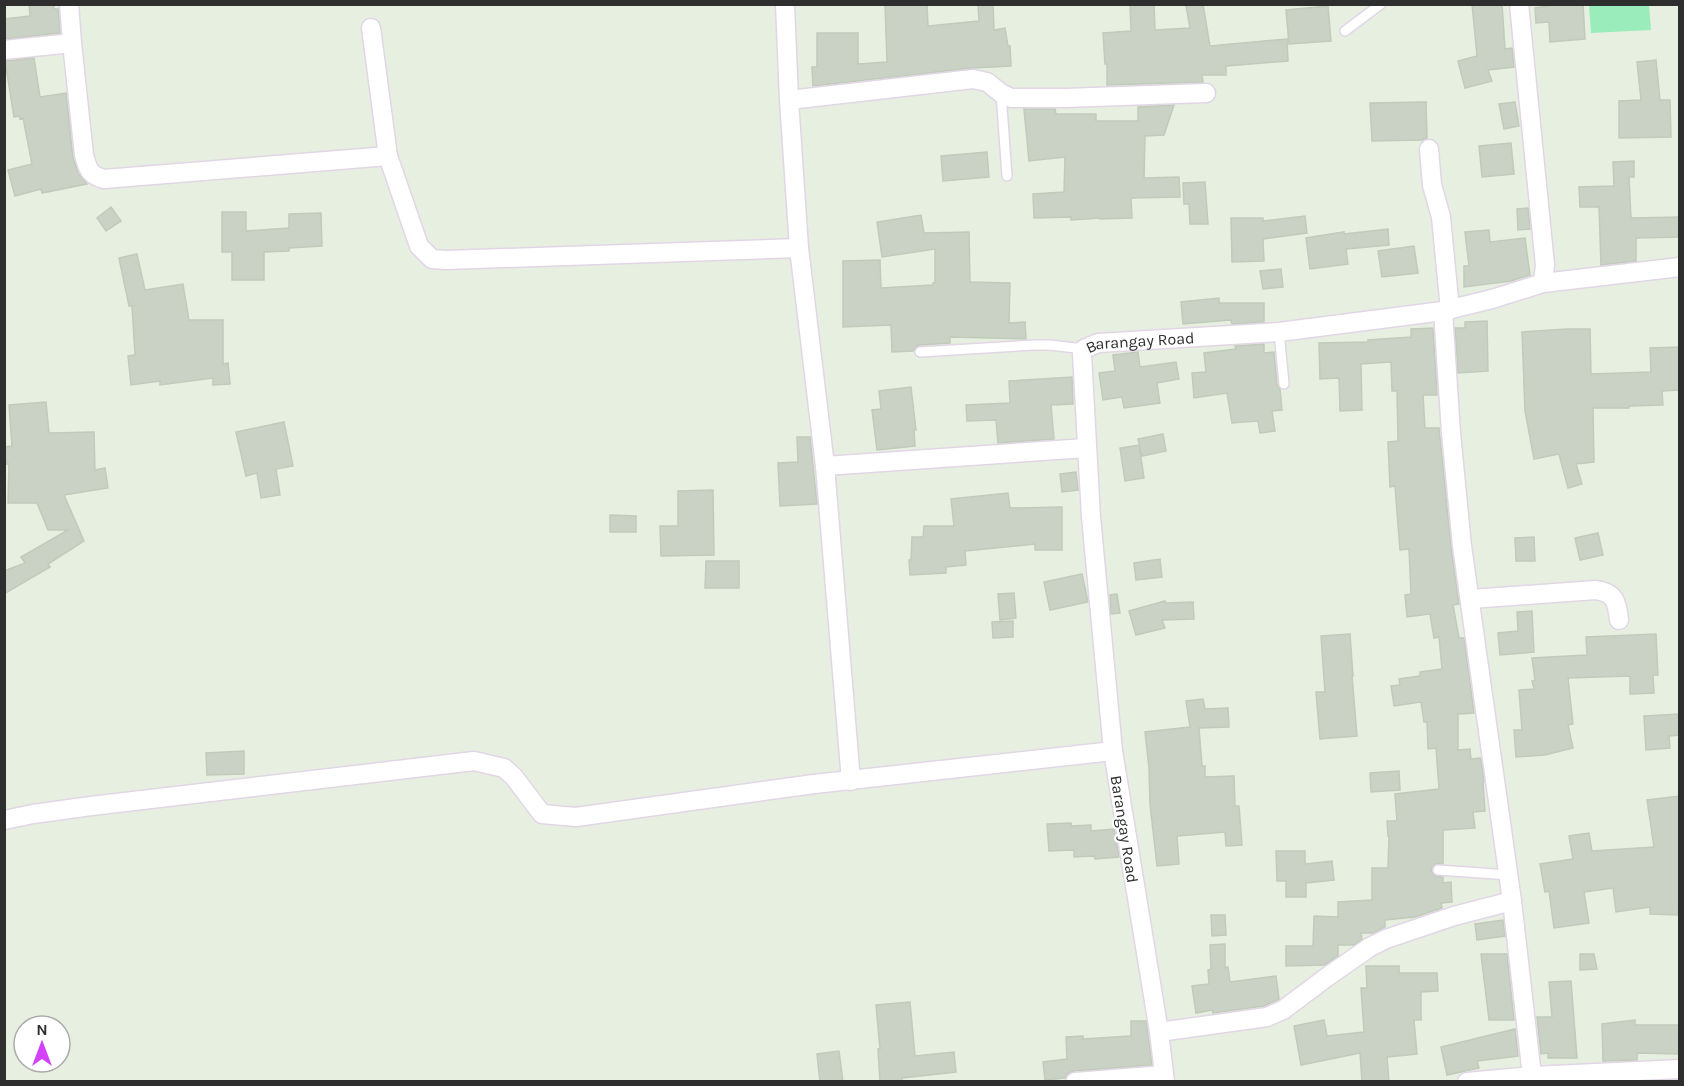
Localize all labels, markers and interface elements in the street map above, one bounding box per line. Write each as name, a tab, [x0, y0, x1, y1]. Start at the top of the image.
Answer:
street label: Barangay Road	[1083, 328, 1195, 357]
street label: Barangay Road	[1107, 774, 1142, 884]
north arrow	[12, 1014, 72, 1074]
text: N	[36, 1020, 48, 1039]

